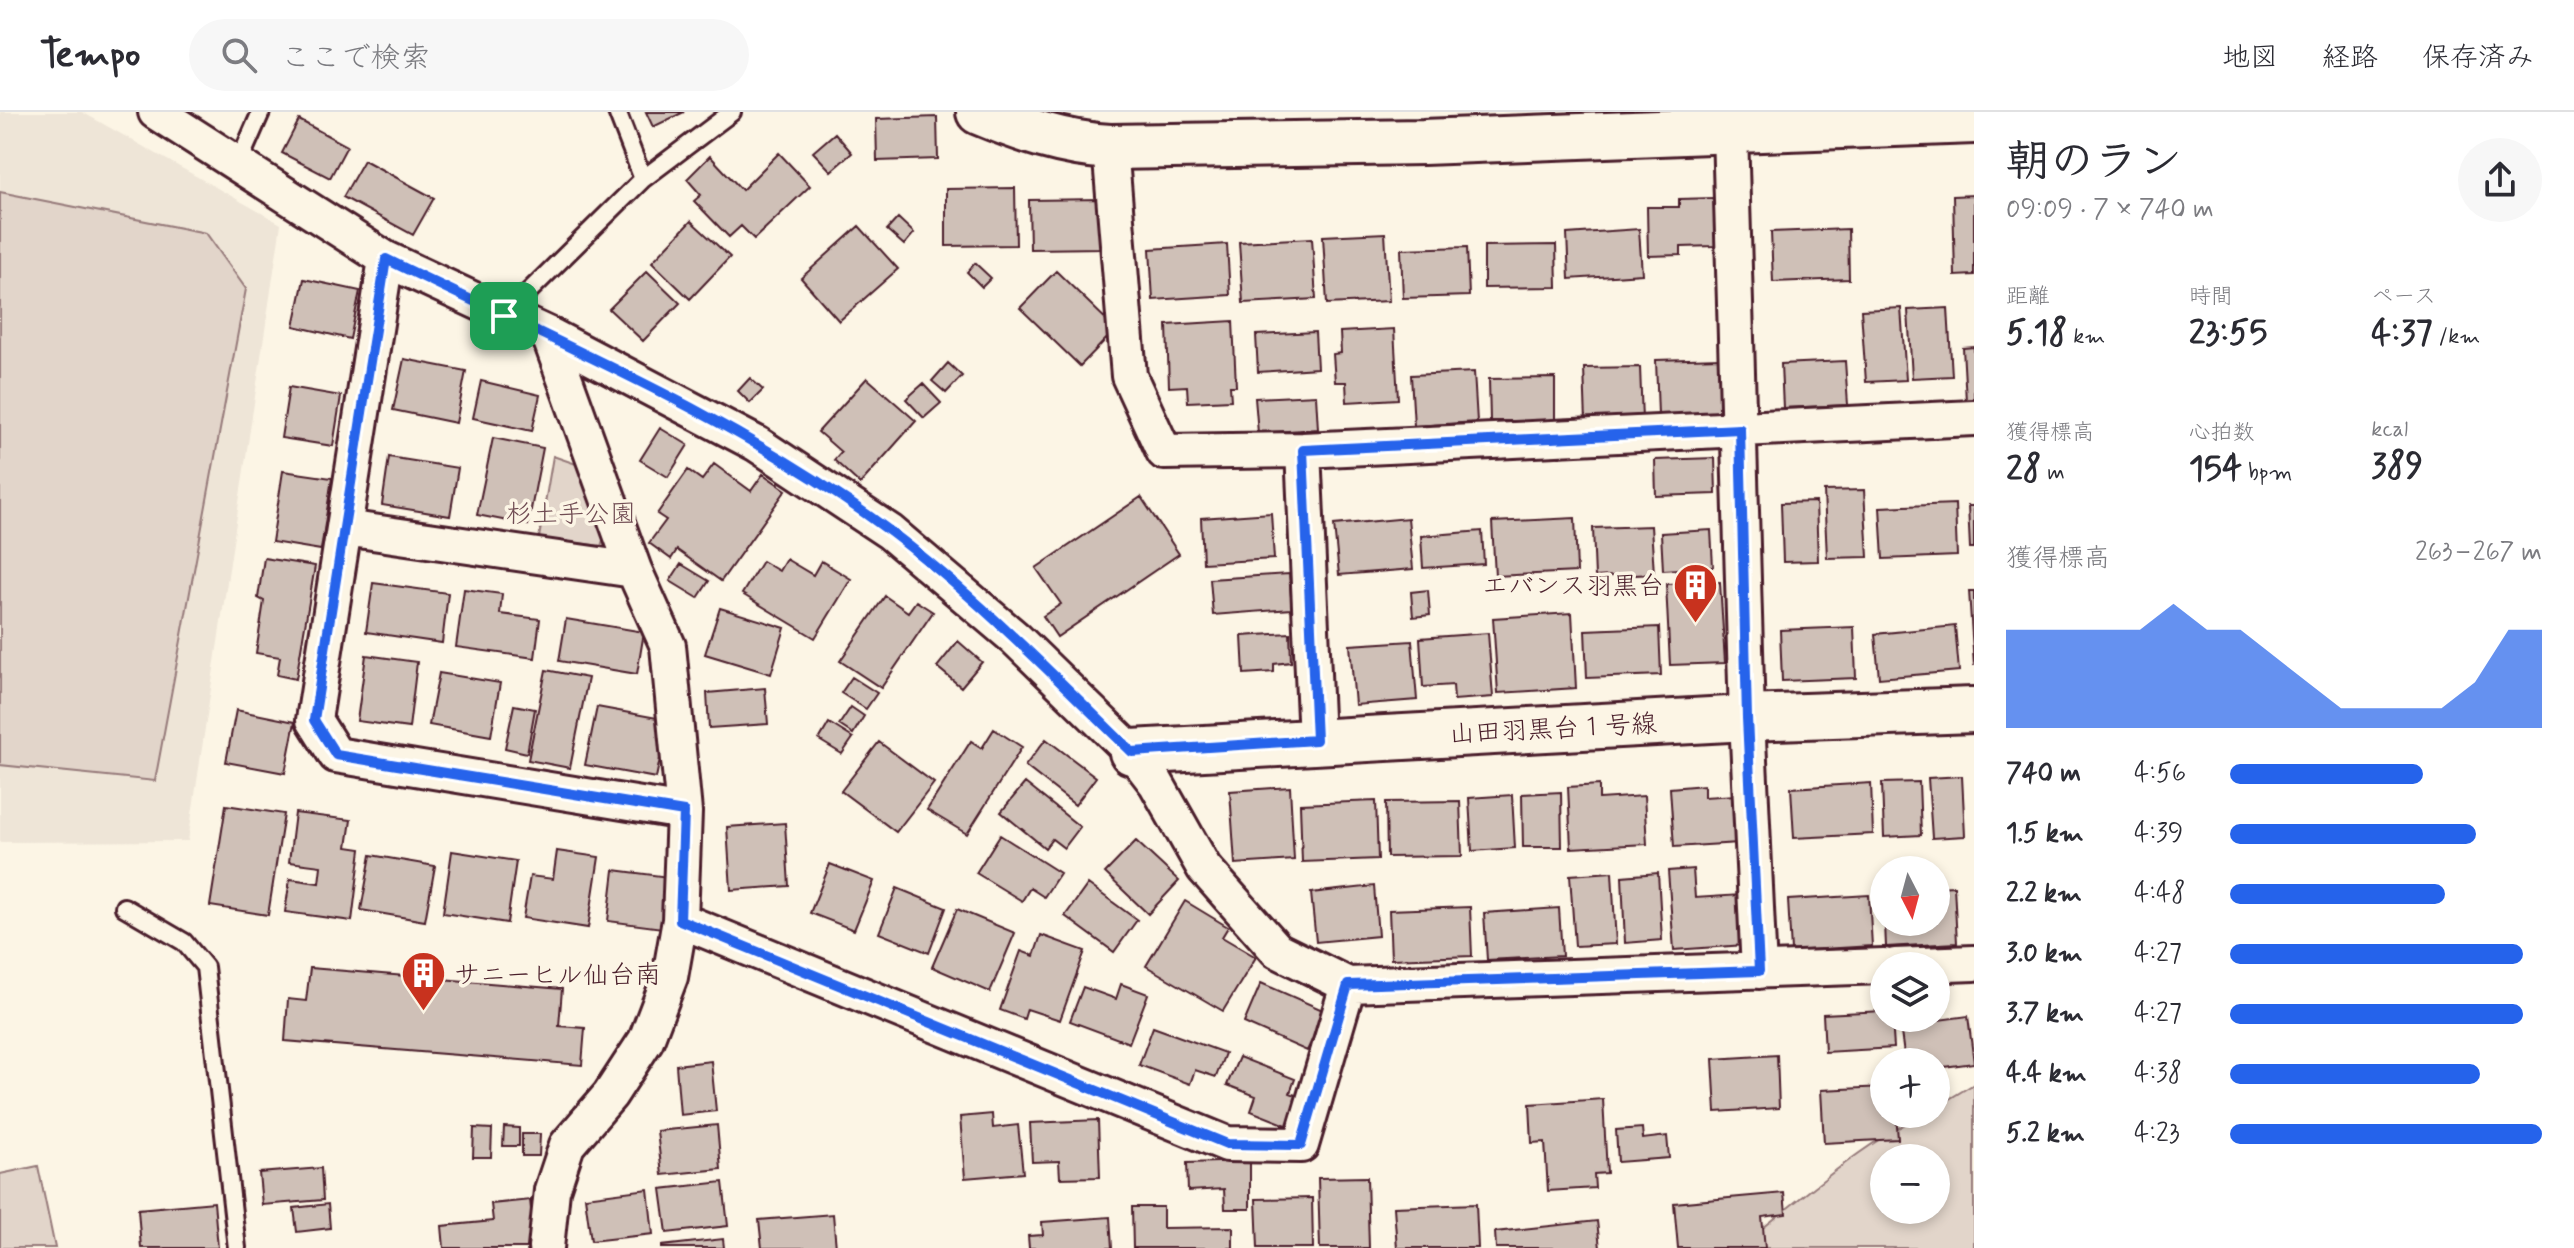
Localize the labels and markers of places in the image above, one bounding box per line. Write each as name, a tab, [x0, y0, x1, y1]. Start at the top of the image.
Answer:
pin	[470, 282, 538, 350]
building icon: エバンス羽黒台	[1671, 561, 1719, 624]
place label: エバンス羽黒台	[1482, 570, 1664, 604]
building icon: サニーヒル仙台南	[399, 950, 447, 1013]
place label: サニーヒル仙台南	[454, 959, 661, 993]

